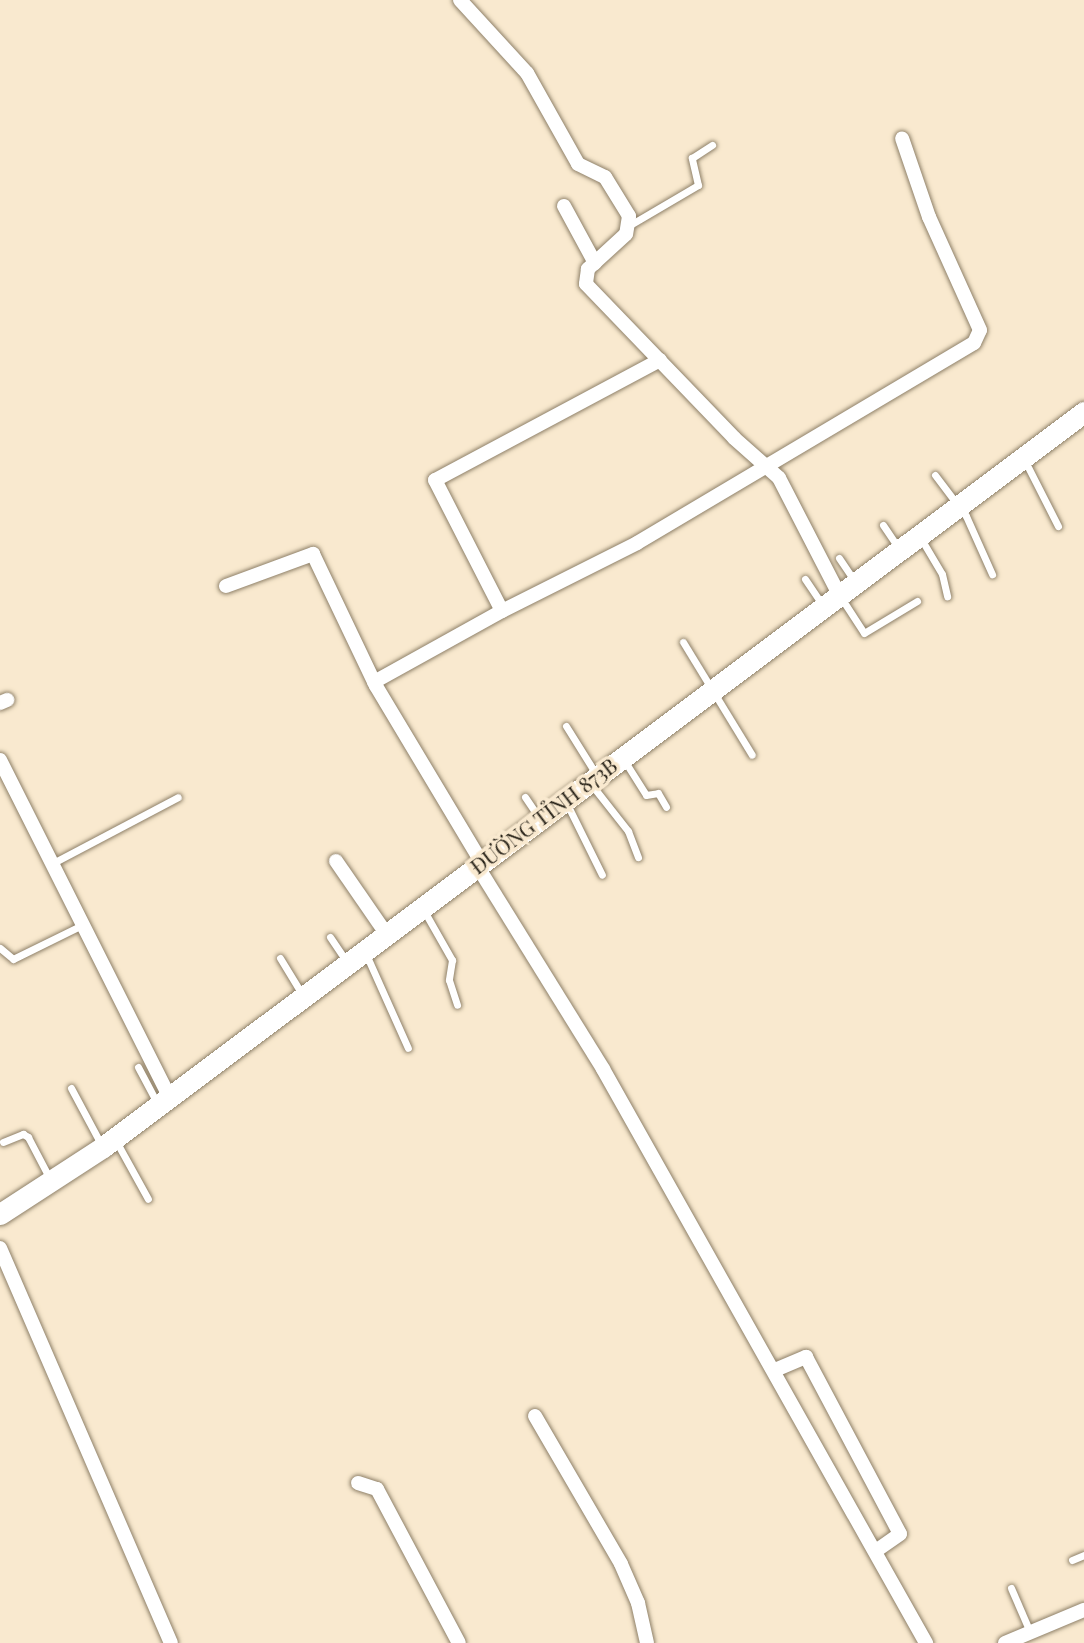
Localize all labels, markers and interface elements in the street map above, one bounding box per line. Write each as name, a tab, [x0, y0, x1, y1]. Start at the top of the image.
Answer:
street label: ĐƯỜNG TỈNH 873B	[464, 751, 622, 879]

